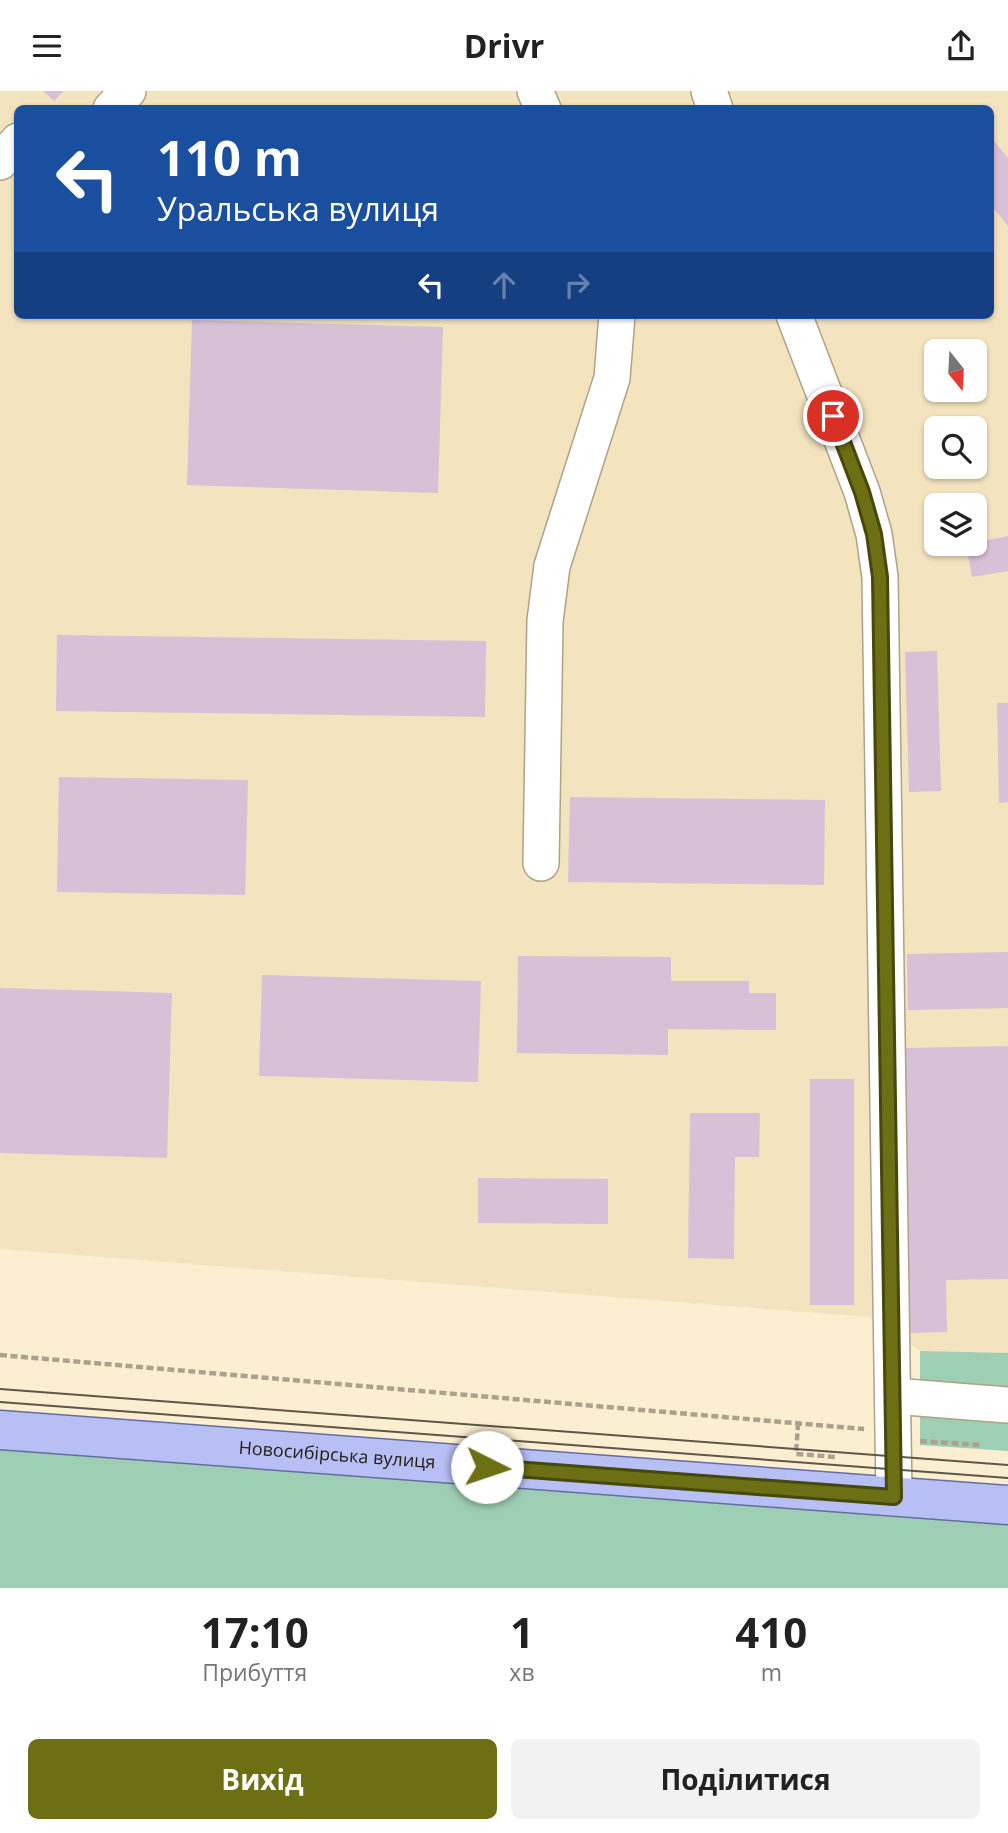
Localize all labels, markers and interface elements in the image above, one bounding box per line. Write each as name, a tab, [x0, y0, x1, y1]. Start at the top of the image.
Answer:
text: Drivr	[464, 24, 544, 67]
icon: menu	[28, 27, 66, 65]
icon: share	[942, 27, 980, 65]
text: 110 m	[157, 124, 302, 190]
icon: left	[42, 133, 133, 224]
text: Уральська вулиця	[157, 187, 439, 230]
icon: left	[412, 266, 450, 304]
icon: ahead	[485, 266, 523, 304]
icon: right	[558, 266, 596, 304]
north arrow	[924, 339, 987, 403]
map controls	[924, 339, 987, 556]
pin	[803, 386, 863, 446]
icon: arrive	[814, 397, 852, 435]
button: search	[924, 416, 987, 479]
button: layers	[924, 493, 987, 556]
position arrow	[450, 1430, 524, 1504]
street label: Новосибірська вулиця	[238, 1435, 436, 1473]
text: 17:10	[201, 1603, 309, 1660]
text: 1	[510, 1603, 534, 1660]
text: 410	[735, 1603, 807, 1660]
text: Прибуття	[202, 1656, 307, 1688]
text: хв	[509, 1656, 535, 1688]
text: m	[761, 1656, 782, 1688]
button: Вихід	[28, 1739, 497, 1819]
button: Поділитися	[511, 1739, 980, 1819]

